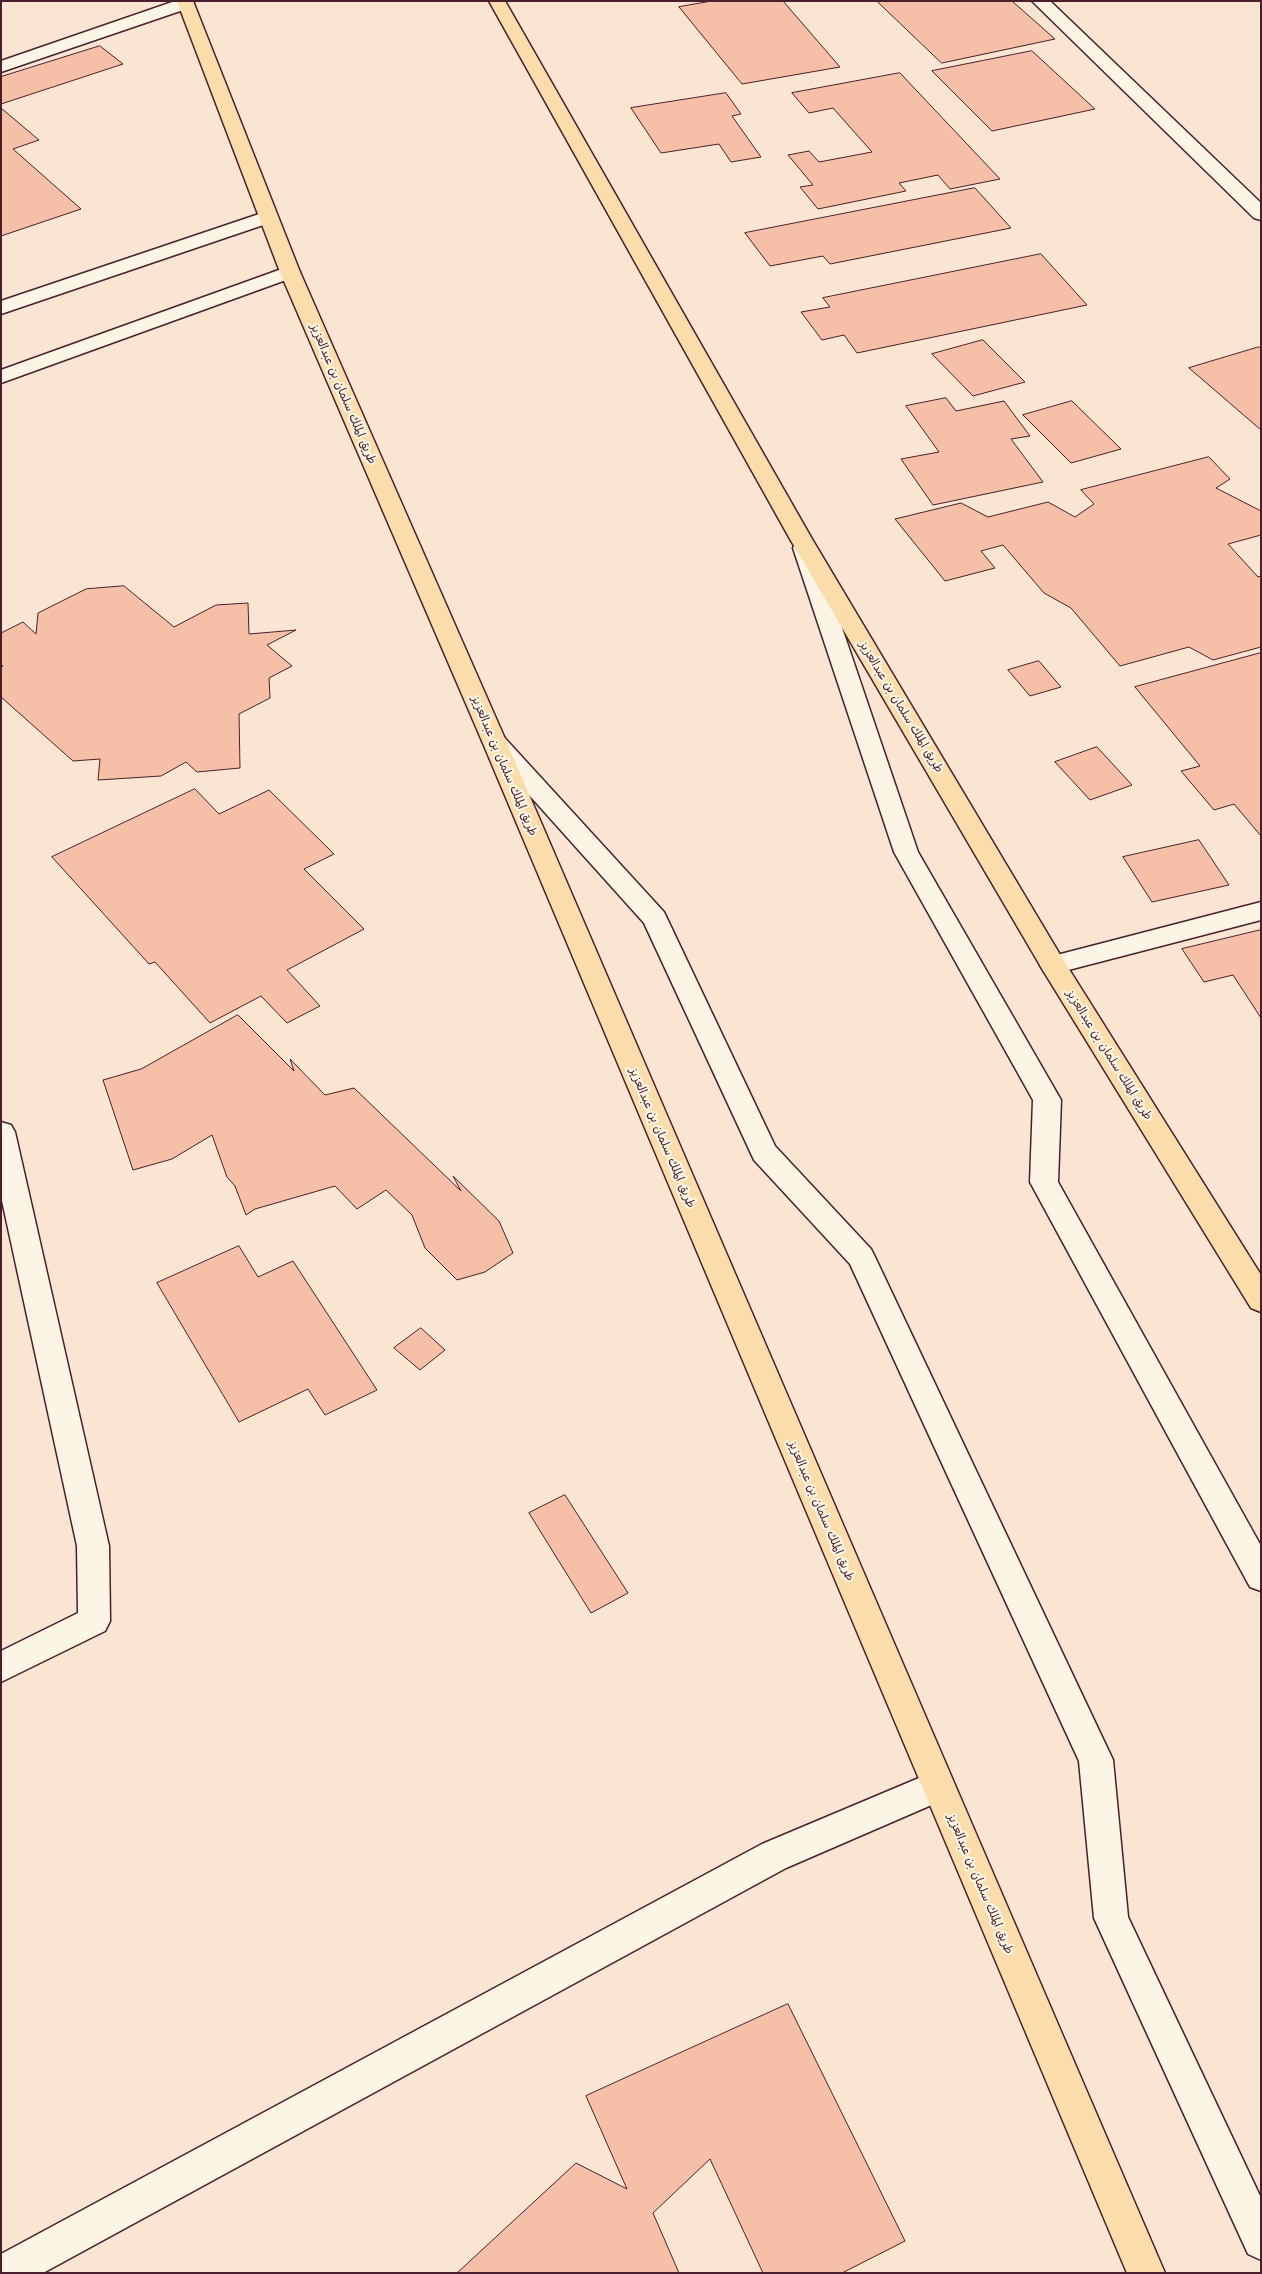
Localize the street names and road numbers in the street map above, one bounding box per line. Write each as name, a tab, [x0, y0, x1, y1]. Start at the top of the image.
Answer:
street label: طريق الملك سلمان بن عبدالعزيز	[307, 322, 379, 466]
street label: طريق الملك سلمان بن عبدالعزيز	[856, 639, 946, 775]
street label: طريق الملك سلمان بن عبدالعزيز	[468, 694, 540, 838]
street label: طريق الملك سلمان بن عبدالعزيز	[1063, 987, 1155, 1123]
street label: طريق الملك سلمان بن عبدالعزيز	[626, 1066, 698, 1210]
street label: طريق الملك سلمان بن عبدالعزيز	[785, 1439, 857, 1583]
street label: طريق الملك سلمان بن عبدالعزيز	[944, 1812, 1016, 1956]

